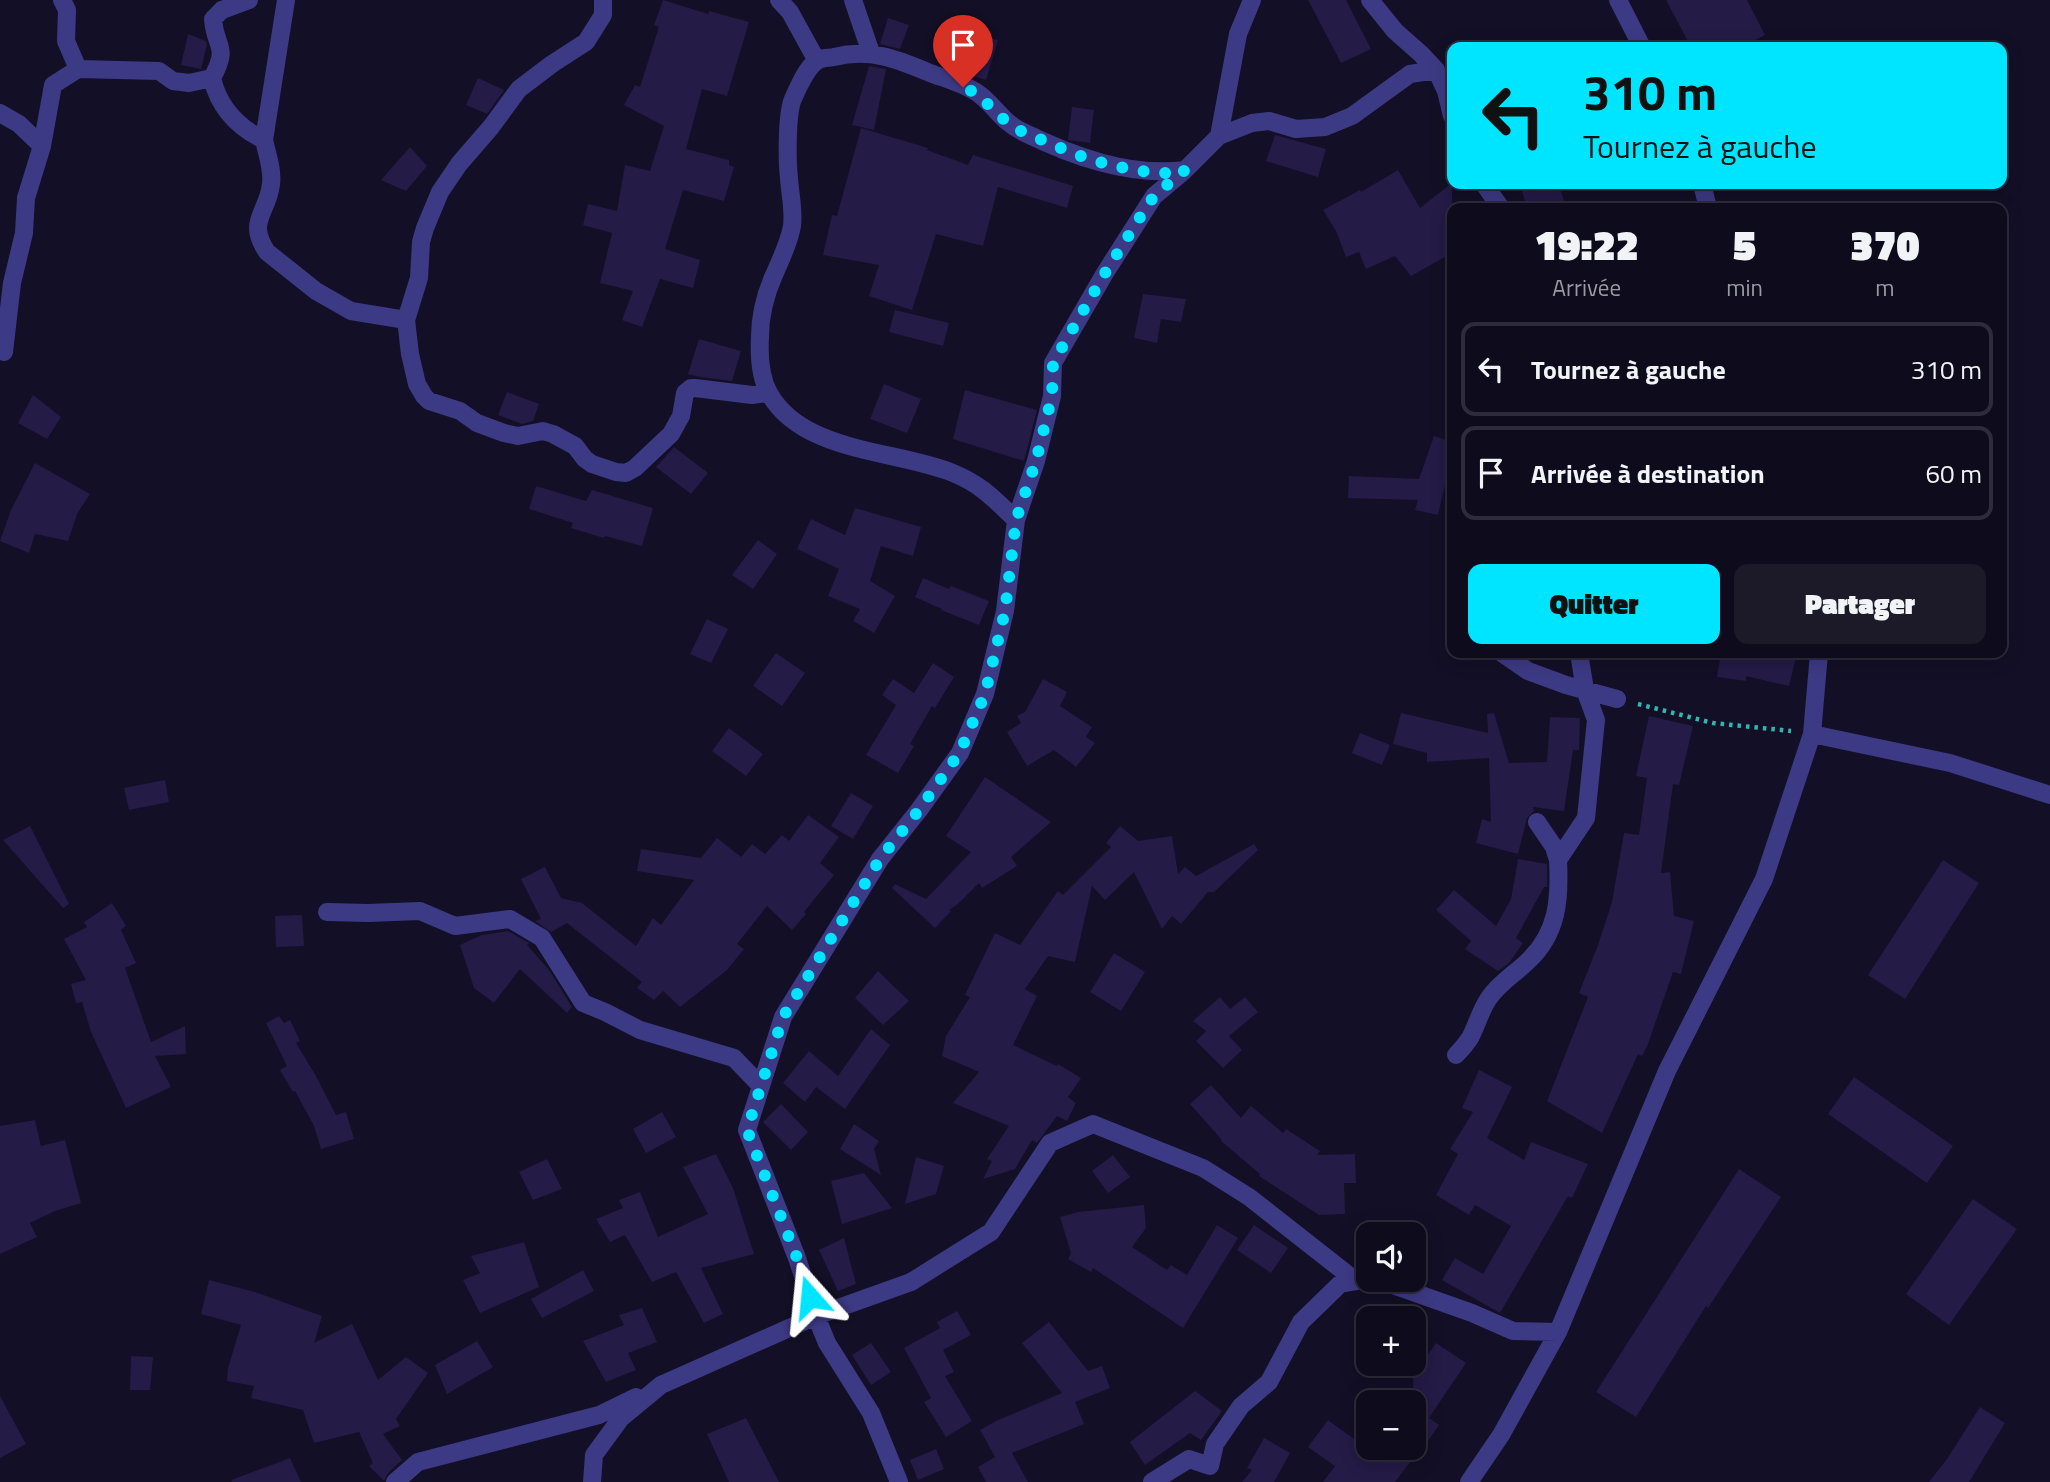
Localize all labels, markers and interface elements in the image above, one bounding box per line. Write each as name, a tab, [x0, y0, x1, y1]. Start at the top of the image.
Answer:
pin	[933, 15, 993, 87]
icon: arrive	[944, 26, 982, 64]
text: 310 m	[1583, 54, 1717, 129]
icon: left	[1468, 70, 1559, 161]
text: Tournez à gauche	[1583, 122, 1817, 170]
text: 19:22	[1534, 212, 1639, 276]
text: 5	[1733, 212, 1756, 276]
text: 370	[1850, 212, 1920, 276]
text: Arrivée	[1552, 270, 1621, 305]
text: min	[1726, 270, 1763, 305]
text: m	[1875, 270, 1895, 305]
icon: left	[1472, 350, 1510, 388]
text: Tournez à gauche	[1531, 350, 1726, 389]
text: 310 m	[1911, 350, 1982, 389]
icon: arrive	[1472, 454, 1510, 492]
text: Arrivée à destination	[1531, 454, 1765, 493]
text: 60 m	[1925, 454, 1982, 493]
button: Quitter	[1468, 564, 1720, 644]
button: Partager	[1734, 564, 1986, 644]
map controls	[1356, 1222, 1426, 1460]
button: sound	[1356, 1222, 1426, 1292]
position arrow	[773, 1260, 847, 1334]
button: +	[1356, 1306, 1426, 1376]
button: −	[1356, 1390, 1426, 1460]

